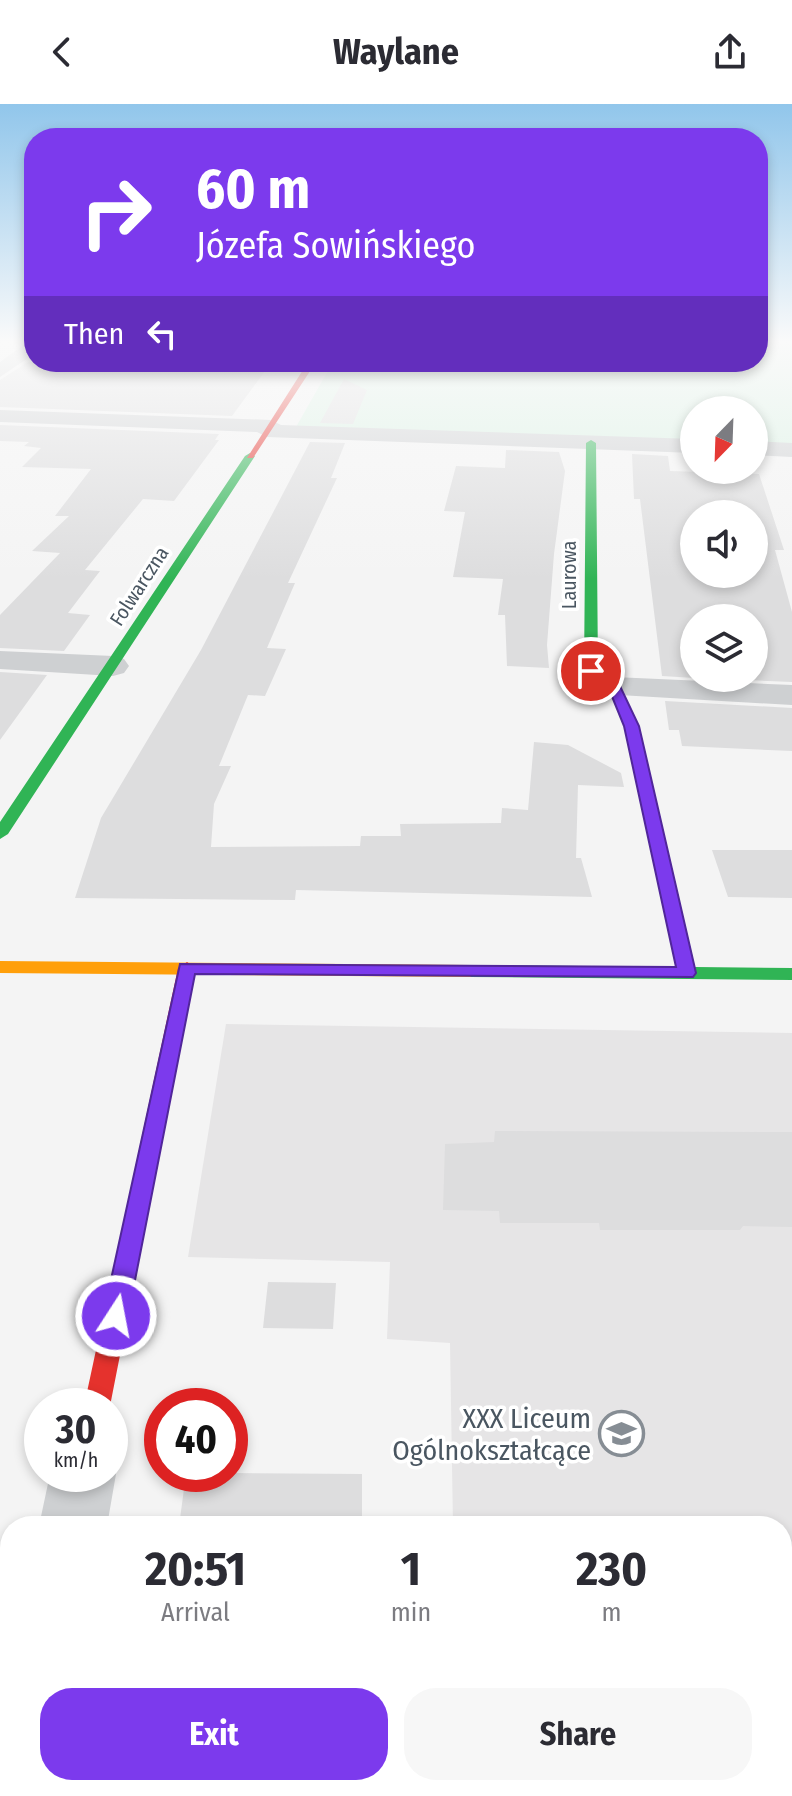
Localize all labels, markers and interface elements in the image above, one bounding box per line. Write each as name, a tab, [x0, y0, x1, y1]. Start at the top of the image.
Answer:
icon: back	[40, 30, 84, 74]
text: Waylane	[333, 30, 459, 74]
icon: share	[708, 30, 752, 74]
text: 60 m	[196, 156, 310, 223]
icon: right	[64, 160, 168, 264]
text: Józefa Sowińskiego	[196, 224, 475, 268]
icon: left	[140, 312, 184, 356]
text: Then	[64, 316, 124, 352]
north arrow	[680, 396, 768, 484]
map controls	[680, 396, 768, 692]
button: sound	[680, 500, 768, 588]
street label: Laurowa	[557, 541, 581, 609]
street label: Folwarczna	[104, 542, 174, 630]
button: layers	[680, 604, 768, 692]
pin	[557, 637, 625, 705]
icon: arrive	[569, 649, 613, 693]
position arrow	[74, 1274, 158, 1358]
speed limit sign: 40	[144, 1388, 248, 1492]
place label: XXX Liceum Ogólnokształcące	[392, 1402, 591, 1467]
text: 30	[56, 1406, 96, 1454]
school or university icon: XXX Liceum Ogólnokształcące	[598, 1410, 646, 1458]
text: km/h	[54, 1448, 98, 1472]
text: 20:51	[145, 1540, 246, 1598]
text: 1	[401, 1540, 421, 1598]
text: 230	[576, 1540, 647, 1598]
text: Arrival	[161, 1597, 230, 1628]
text: min	[391, 1597, 431, 1628]
text: m	[602, 1597, 622, 1628]
button: Exit	[40, 1688, 388, 1780]
button: Share	[404, 1688, 752, 1780]

